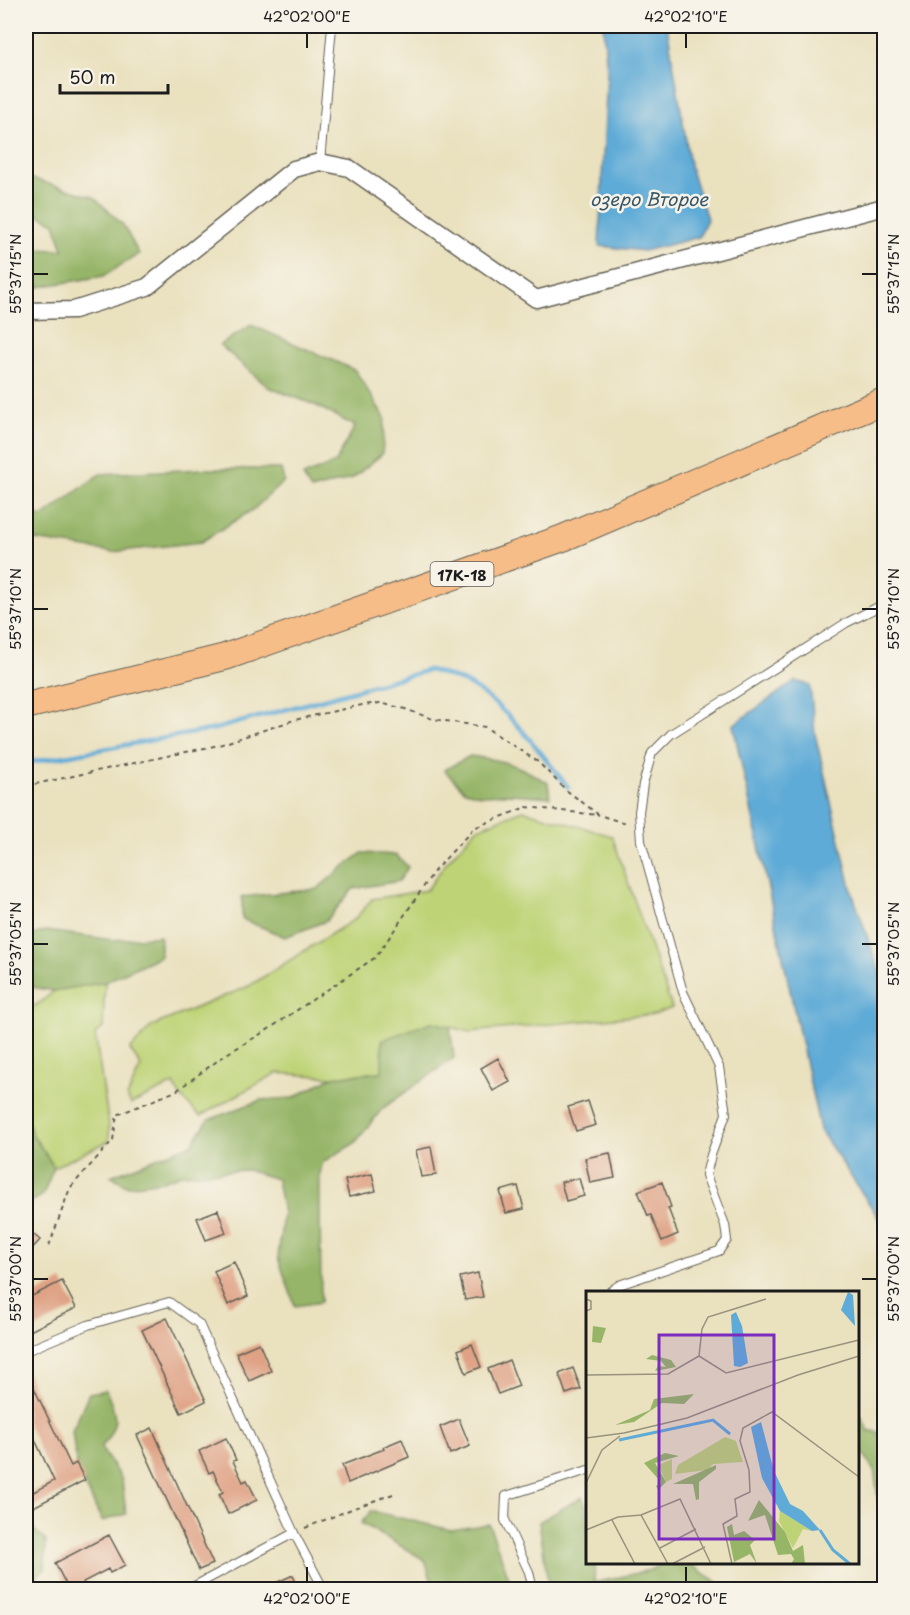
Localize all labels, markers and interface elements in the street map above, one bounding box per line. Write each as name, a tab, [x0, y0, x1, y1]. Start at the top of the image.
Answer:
text: 42°02'00"E	[263, 4, 351, 27]
text: 42°02'10"E	[644, 4, 728, 27]
scale bar	[60, 57, 168, 95]
text: 50 m	[69, 63, 116, 90]
water label: озеро Второе	[590, 185, 709, 212]
text: 55°37'15"N	[3, 233, 26, 315]
text: 55°37'15"N	[881, 233, 904, 315]
road number: 17К-18	[430, 562, 494, 586]
text: 55°37'10"N	[3, 568, 26, 650]
text: 55°37'10"N	[881, 568, 904, 650]
text: 55°37'05"N	[3, 902, 26, 986]
text: 55°37'05"N	[881, 902, 904, 986]
text: 55°37'00"N	[3, 1236, 26, 1322]
text: 55°37'00"N	[881, 1236, 904, 1322]
inset map	[586, 1291, 859, 1564]
text: 42°02'00"E	[263, 1586, 351, 1609]
text: 42°02'10"E	[644, 1586, 728, 1609]

